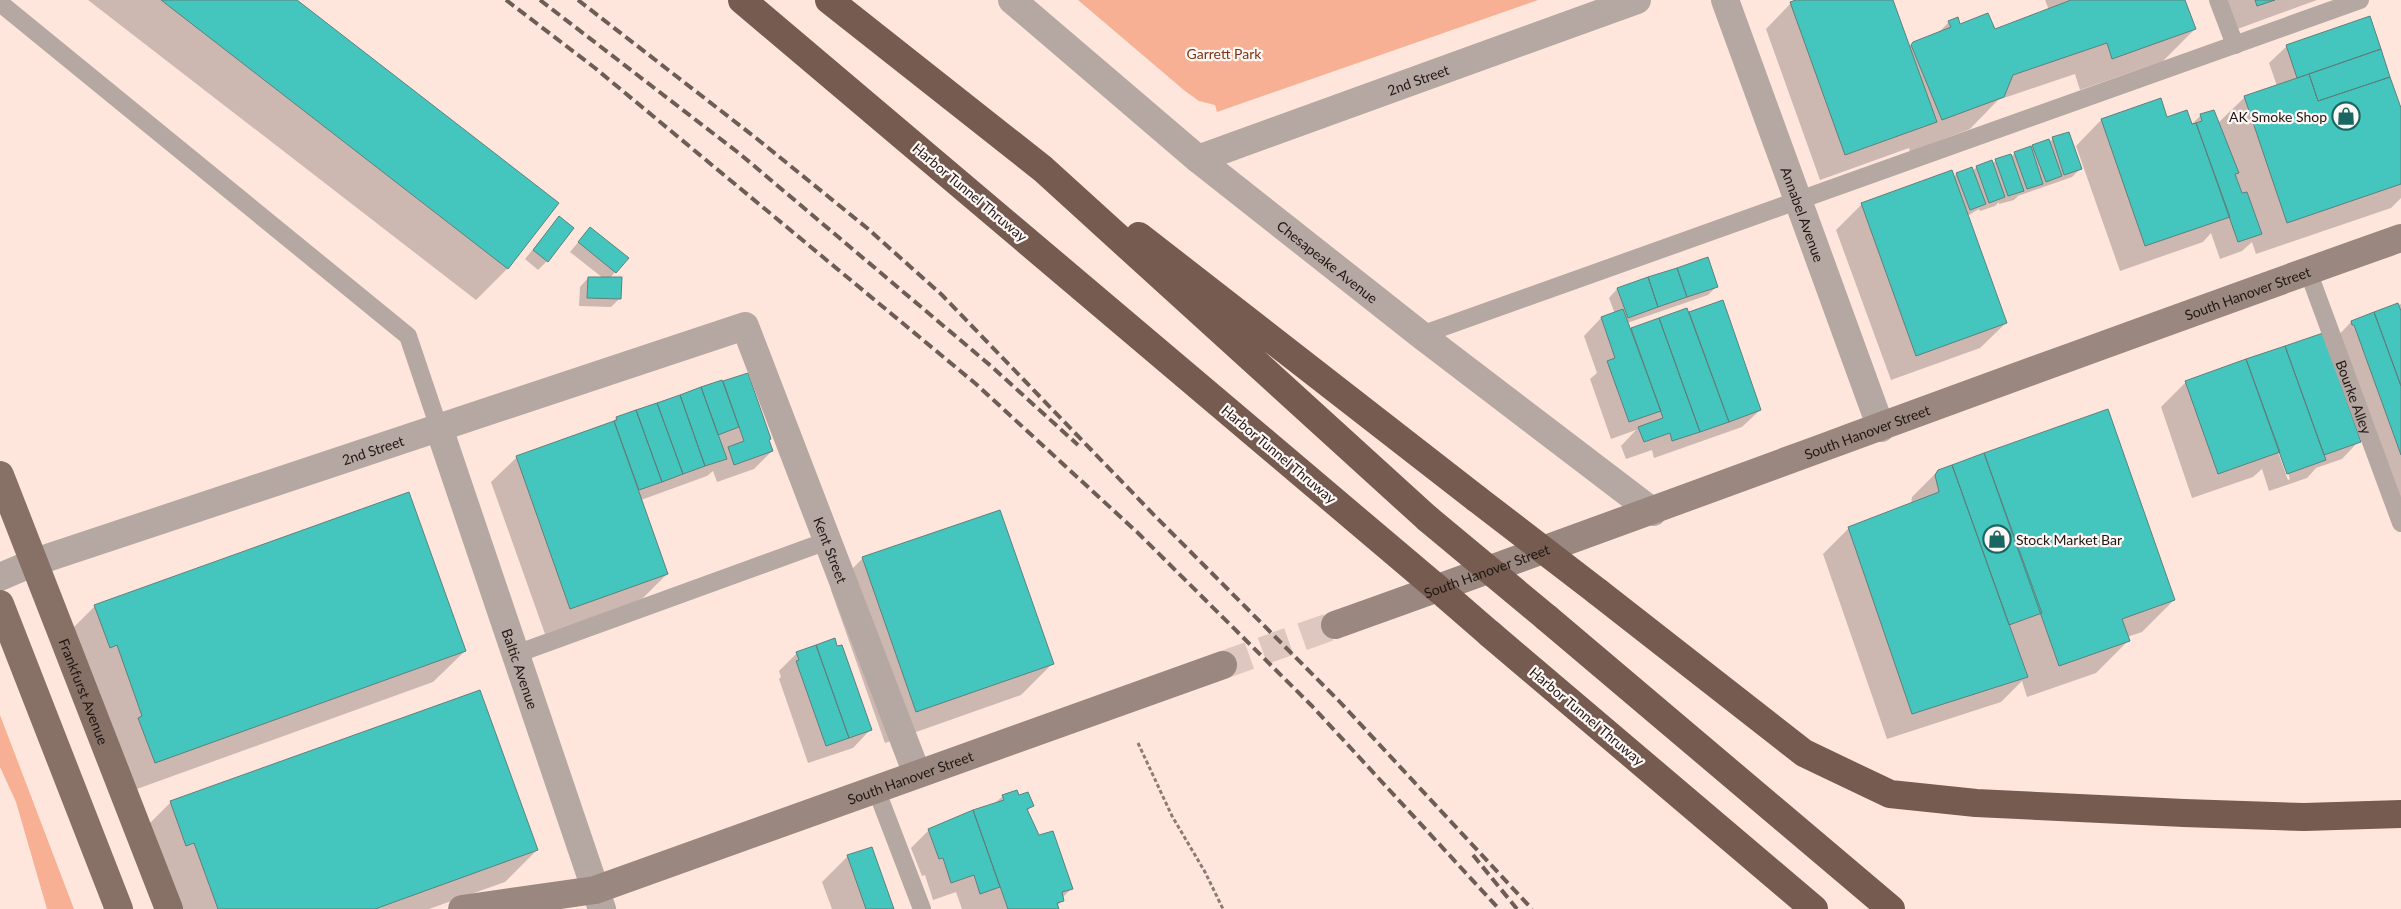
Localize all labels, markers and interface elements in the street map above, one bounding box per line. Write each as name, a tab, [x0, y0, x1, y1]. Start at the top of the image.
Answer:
park label: Garrett Park	[1187, 45, 1262, 62]
street label: 2nd Street	[1385, 60, 1451, 98]
shop icon: AK Smoke Shop	[2331, 101, 2361, 131]
place label: AK Smoke Shop	[2229, 108, 2327, 125]
street label: Harbor Tunnel Thruway	[909, 139, 1031, 245]
street label: Annabel Avenue	[1778, 164, 1828, 264]
street label: Chesapeake Avenue	[1274, 216, 1381, 306]
street label: South Hanover Street	[2182, 262, 2313, 323]
street label: Bourke Alley	[2333, 357, 2376, 437]
street label: Harbor Tunnel Thruway	[1218, 401, 1340, 507]
street label: South Hanover Street	[1802, 401, 1932, 462]
street label: 2nd Street	[340, 432, 406, 468]
street label: Kent Street	[811, 514, 851, 585]
shop icon: Stock Market Bar	[1982, 524, 2012, 554]
place label: Stock Market Bar	[2016, 531, 2122, 548]
street label: South Hanover Street	[1421, 540, 1552, 601]
street label: Baltic Avenue	[499, 626, 542, 711]
street label: Frankfurst Avenue	[56, 636, 113, 747]
street label: Harbor Tunnel Thruway	[1526, 663, 1648, 769]
street label: South Hanover Street	[845, 747, 975, 807]

